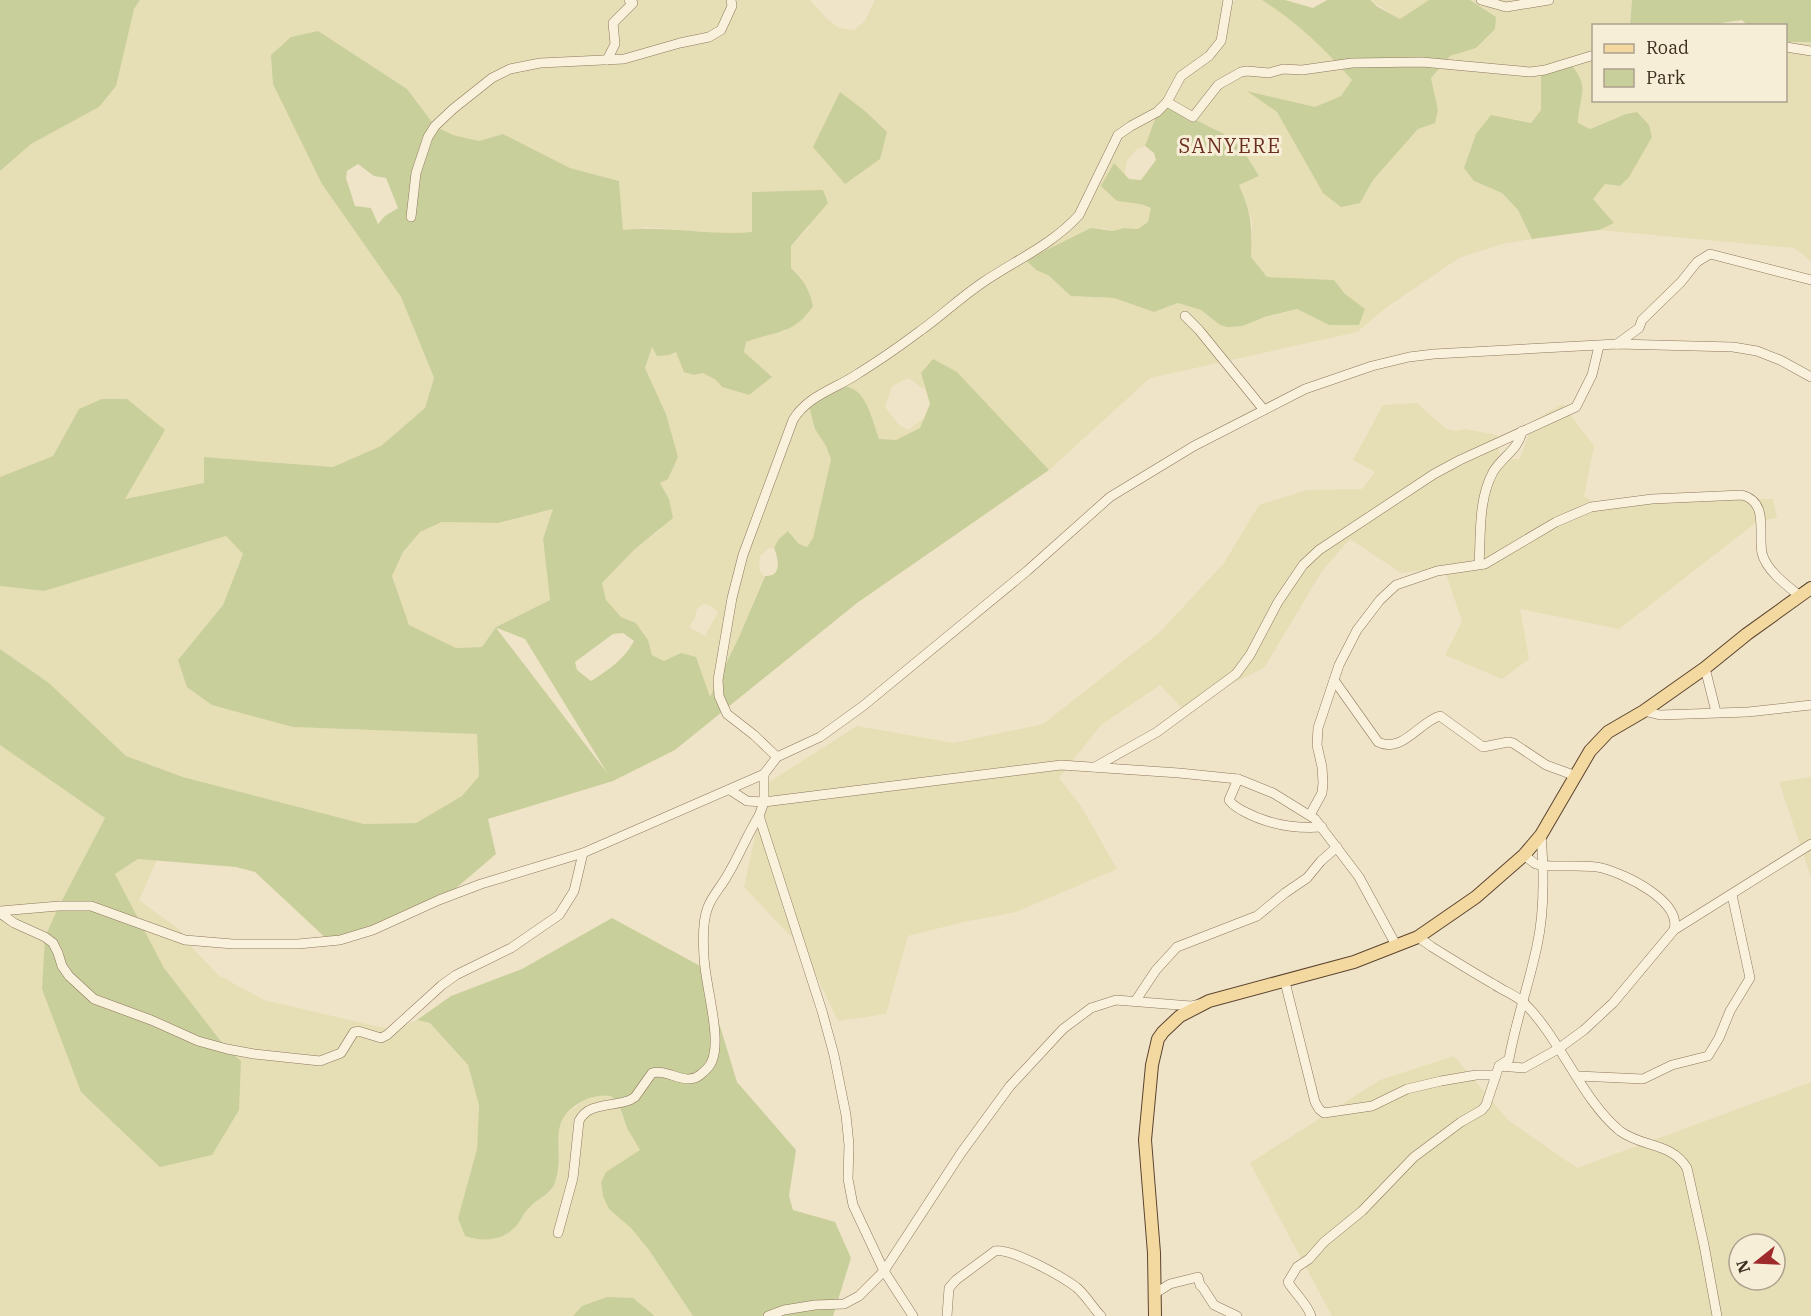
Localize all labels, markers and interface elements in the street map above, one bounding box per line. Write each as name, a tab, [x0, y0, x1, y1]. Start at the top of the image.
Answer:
legend	[1592, 24, 1787, 102]
text: Road	[1646, 36, 1689, 59]
text: Park	[1646, 66, 1686, 89]
district label: SANYERE	[1178, 132, 1282, 159]
north arrow	[1727, 1232, 1787, 1292]
text: N	[1731, 1258, 1754, 1276]

